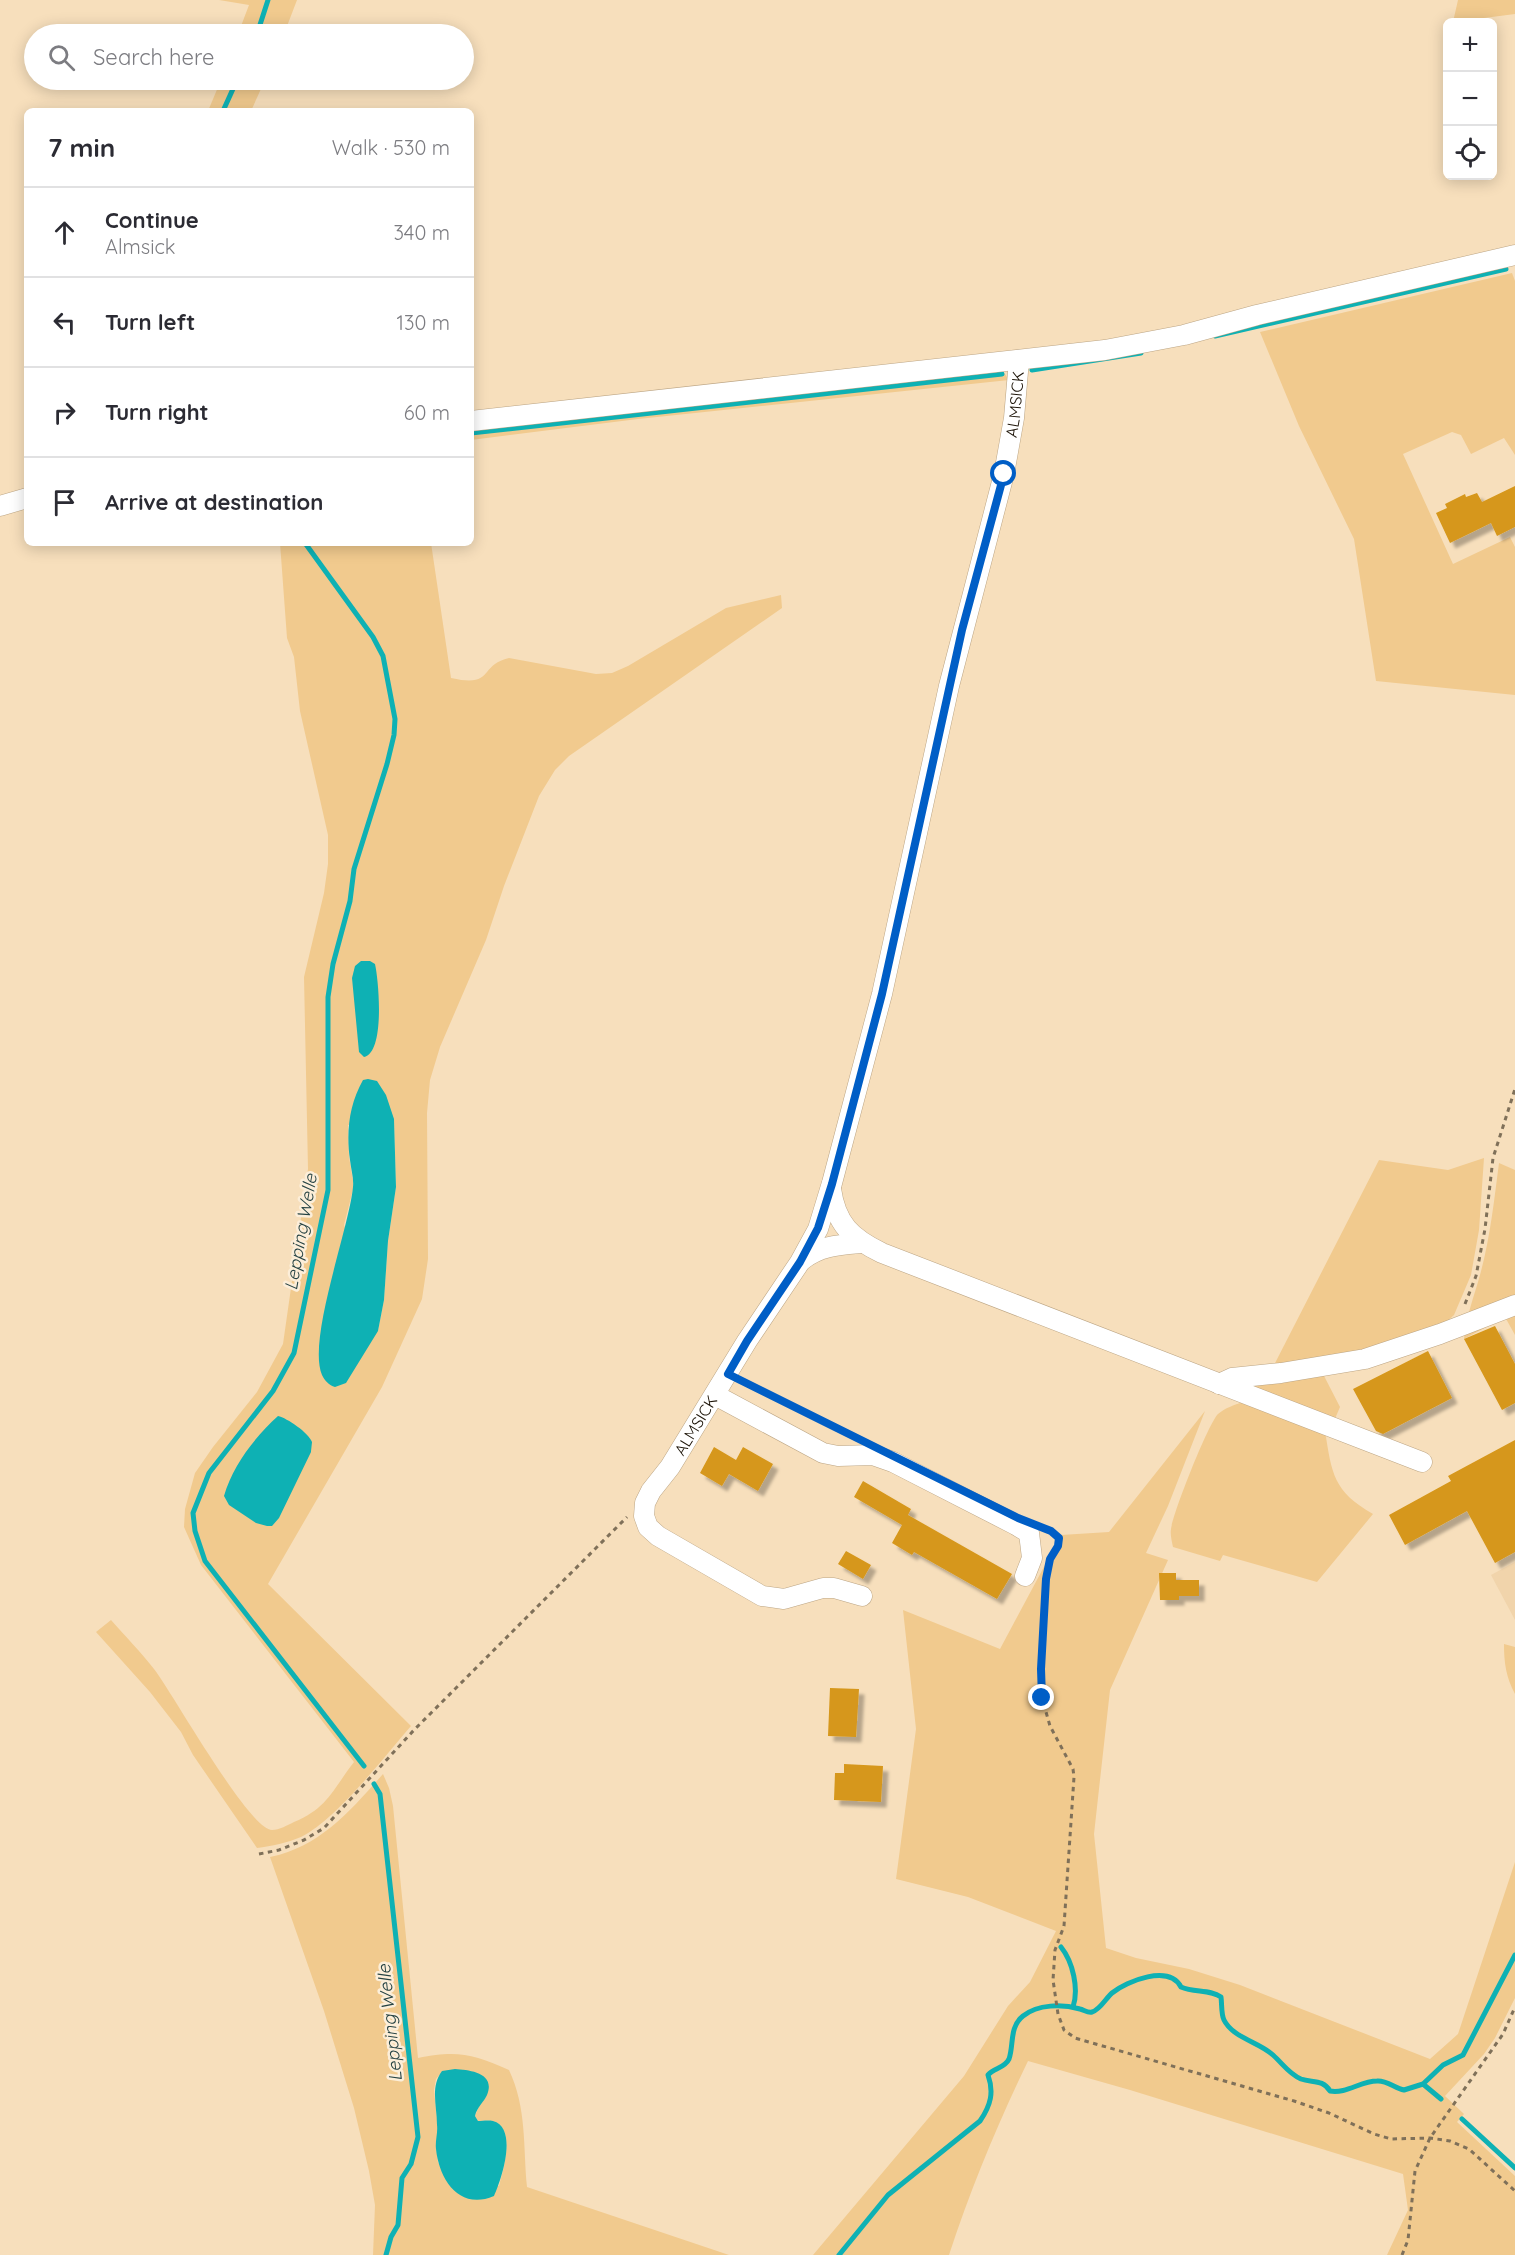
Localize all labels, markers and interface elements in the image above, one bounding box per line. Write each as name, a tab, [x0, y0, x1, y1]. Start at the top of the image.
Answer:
map controls	[1443, 18, 1497, 180]
button: +	[1443, 18, 1497, 72]
search box	[24, 24, 474, 90]
icon: search	[45, 41, 78, 74]
text: Search here	[93, 43, 214, 71]
button: −	[1443, 72, 1497, 126]
button: locate	[1443, 126, 1497, 180]
text: 7 min	[48, 131, 115, 164]
text: Walk · 530 m	[332, 135, 450, 160]
text: Continue	[105, 206, 199, 234]
icon: ahead	[48, 216, 81, 249]
text: 340 m	[393, 220, 450, 245]
text: Almsick	[105, 234, 176, 259]
icon: left	[48, 306, 81, 339]
text: Turn left	[105, 308, 195, 336]
text: 130 m	[397, 310, 450, 335]
street label: ALMSICK	[1001, 370, 1028, 439]
icon: right	[48, 396, 81, 429]
text: Turn right	[105, 398, 209, 426]
text: 60 m	[404, 400, 450, 425]
route start	[990, 460, 1016, 486]
icon: arrive	[48, 486, 81, 519]
text: Arrive at destination	[105, 488, 323, 516]
water label: Lepping Welle	[279, 1171, 322, 1292]
street label: ALMSICK	[670, 1392, 721, 1459]
route end	[1028, 1684, 1054, 1710]
water label: Lepping Welle	[372, 1963, 407, 2083]

